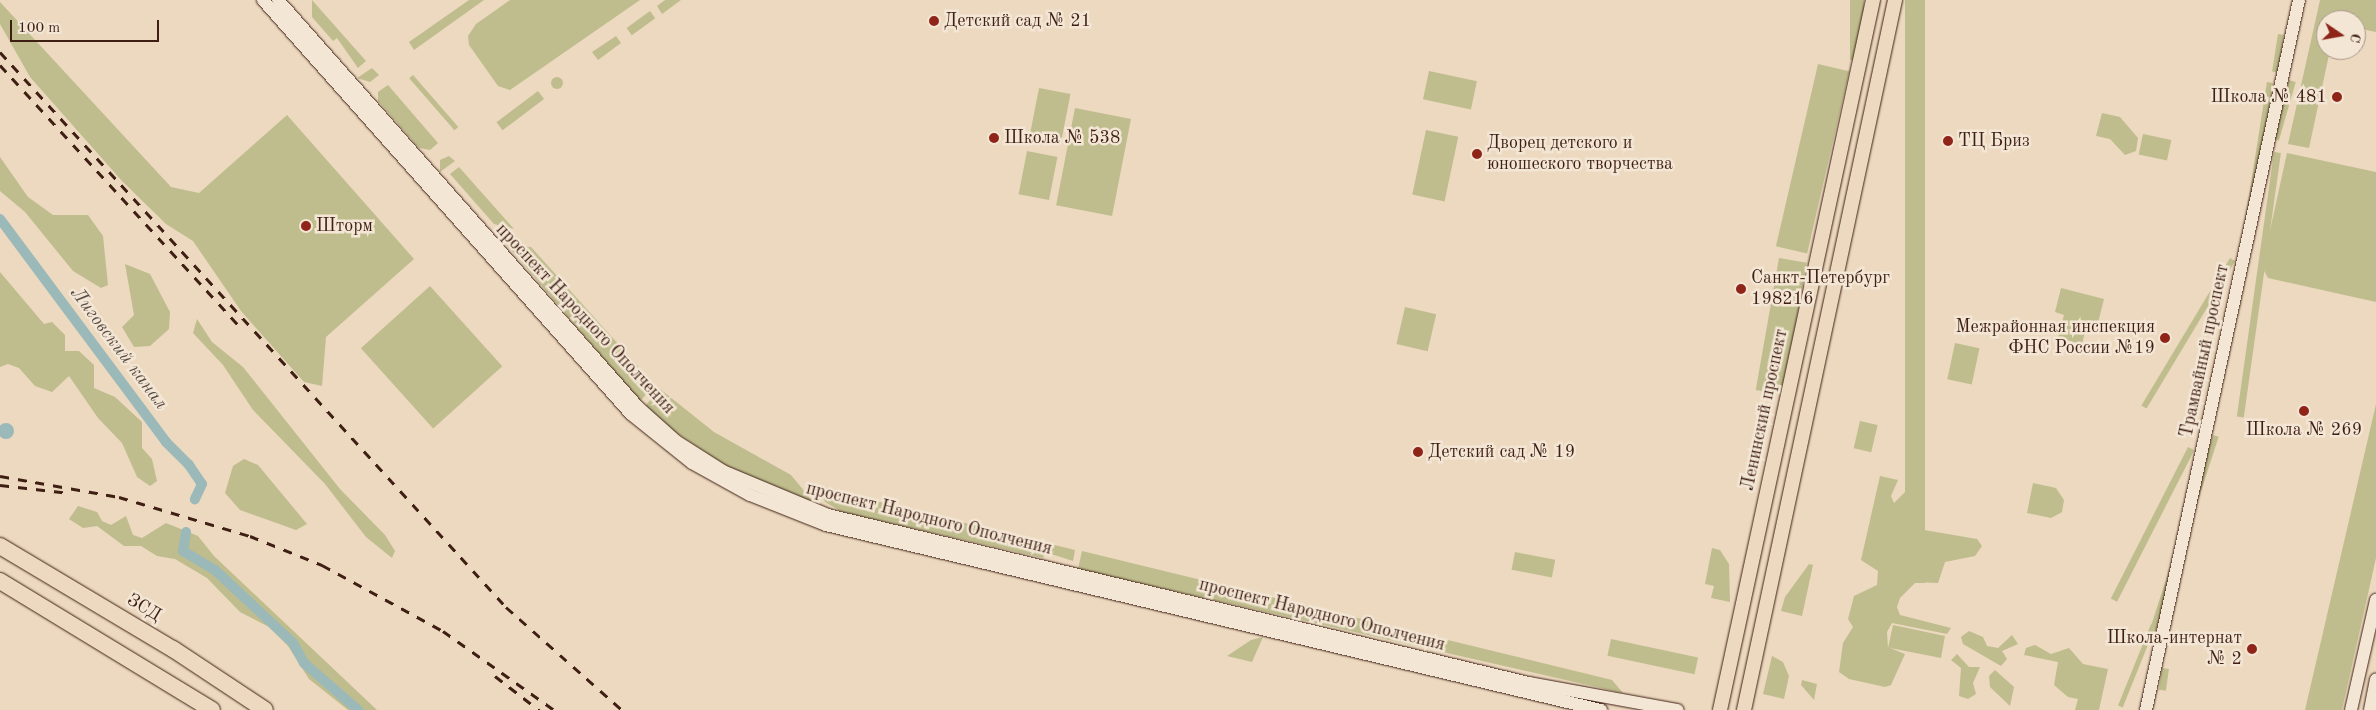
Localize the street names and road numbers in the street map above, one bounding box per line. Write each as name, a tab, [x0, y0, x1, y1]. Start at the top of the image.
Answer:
street label: проспект Народного Ополчения	[491, 219, 679, 419]
street label: Трамвайный проспект	[2176, 262, 2234, 440]
street label: Ленинский проспект	[1737, 327, 1793, 493]
street label: проспект Народного Ополчения	[804, 478, 1054, 560]
street label: проспект Народного Ополчения	[1197, 574, 1447, 656]
street label: ЗСД	[123, 589, 165, 627]

